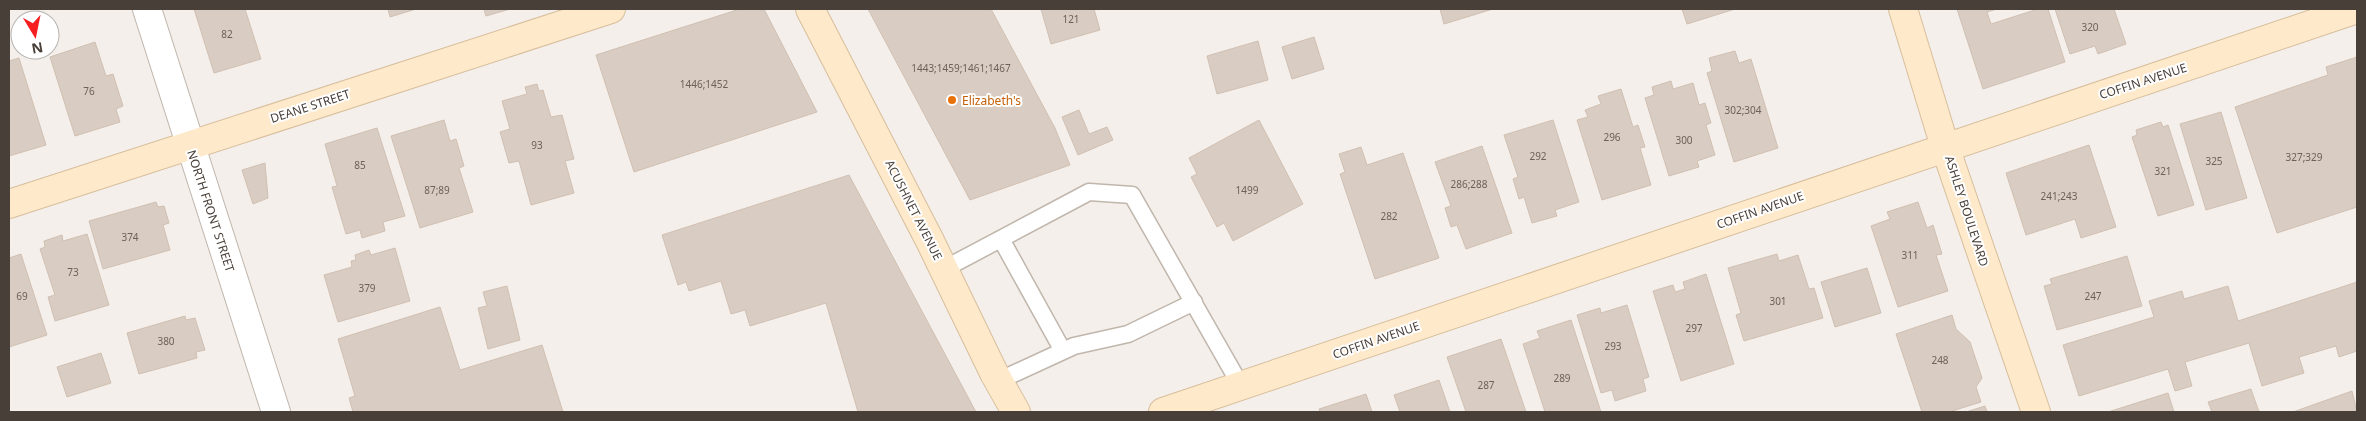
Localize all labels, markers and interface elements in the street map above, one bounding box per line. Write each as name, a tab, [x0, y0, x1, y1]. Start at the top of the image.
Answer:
north arrow	[10, 10, 60, 60]
house number: 121	[1062, 12, 1080, 26]
house number: 320	[2081, 20, 2099, 34]
house number: 82	[221, 27, 233, 41]
text: N	[30, 38, 45, 59]
street label: COFFIN AVENUE	[2097, 59, 2189, 103]
house number: 1443;1459;1461;1467	[911, 61, 1011, 75]
house number: 1446;1452	[680, 77, 728, 91]
house number: 76	[83, 84, 95, 98]
street label: DEANE STREET	[268, 85, 352, 127]
place label: Elizabeth's	[962, 92, 1021, 109]
marker: Elizabeth's	[946, 94, 958, 106]
house number: 302;304	[1725, 103, 1762, 117]
house number: 296	[1603, 130, 1621, 144]
house number: 300	[1675, 133, 1693, 147]
house number: 93	[531, 138, 543, 152]
street label: NORTH FRONT STREET	[183, 148, 239, 274]
house number: 292	[1529, 149, 1547, 163]
house number: 327;329	[2286, 150, 2323, 164]
street label: ASHLEY BOULEVARD	[1941, 153, 1993, 269]
house number: 325	[2205, 154, 2223, 168]
street label: ACUSHNET AVENUE	[881, 157, 947, 263]
house number: 85	[354, 158, 366, 172]
house number: 321	[2154, 164, 2172, 178]
house number: 286;288	[1451, 177, 1488, 191]
house number: 87;89	[424, 183, 450, 197]
house number: 1499	[1236, 183, 1259, 197]
street label: COFFIN AVENUE	[1714, 187, 1806, 233]
house number: 241;243	[2041, 189, 2078, 203]
house number: 282	[1380, 209, 1398, 223]
house number: 374	[121, 230, 139, 244]
house number: 311	[1901, 248, 1919, 262]
house number: 73	[67, 265, 79, 279]
house number: 379	[358, 281, 376, 295]
house number: 69	[16, 289, 28, 303]
house number: 247	[2084, 289, 2102, 303]
house number: 301	[1769, 294, 1787, 308]
street label: COFFIN AVENUE	[1330, 317, 1422, 363]
house number: 297	[1685, 321, 1703, 335]
house number: 380	[157, 334, 175, 348]
house number: 293	[1604, 339, 1622, 353]
house number: 248	[1931, 353, 1949, 367]
house number: 289	[1553, 371, 1571, 385]
house number: 287	[1477, 378, 1495, 392]

